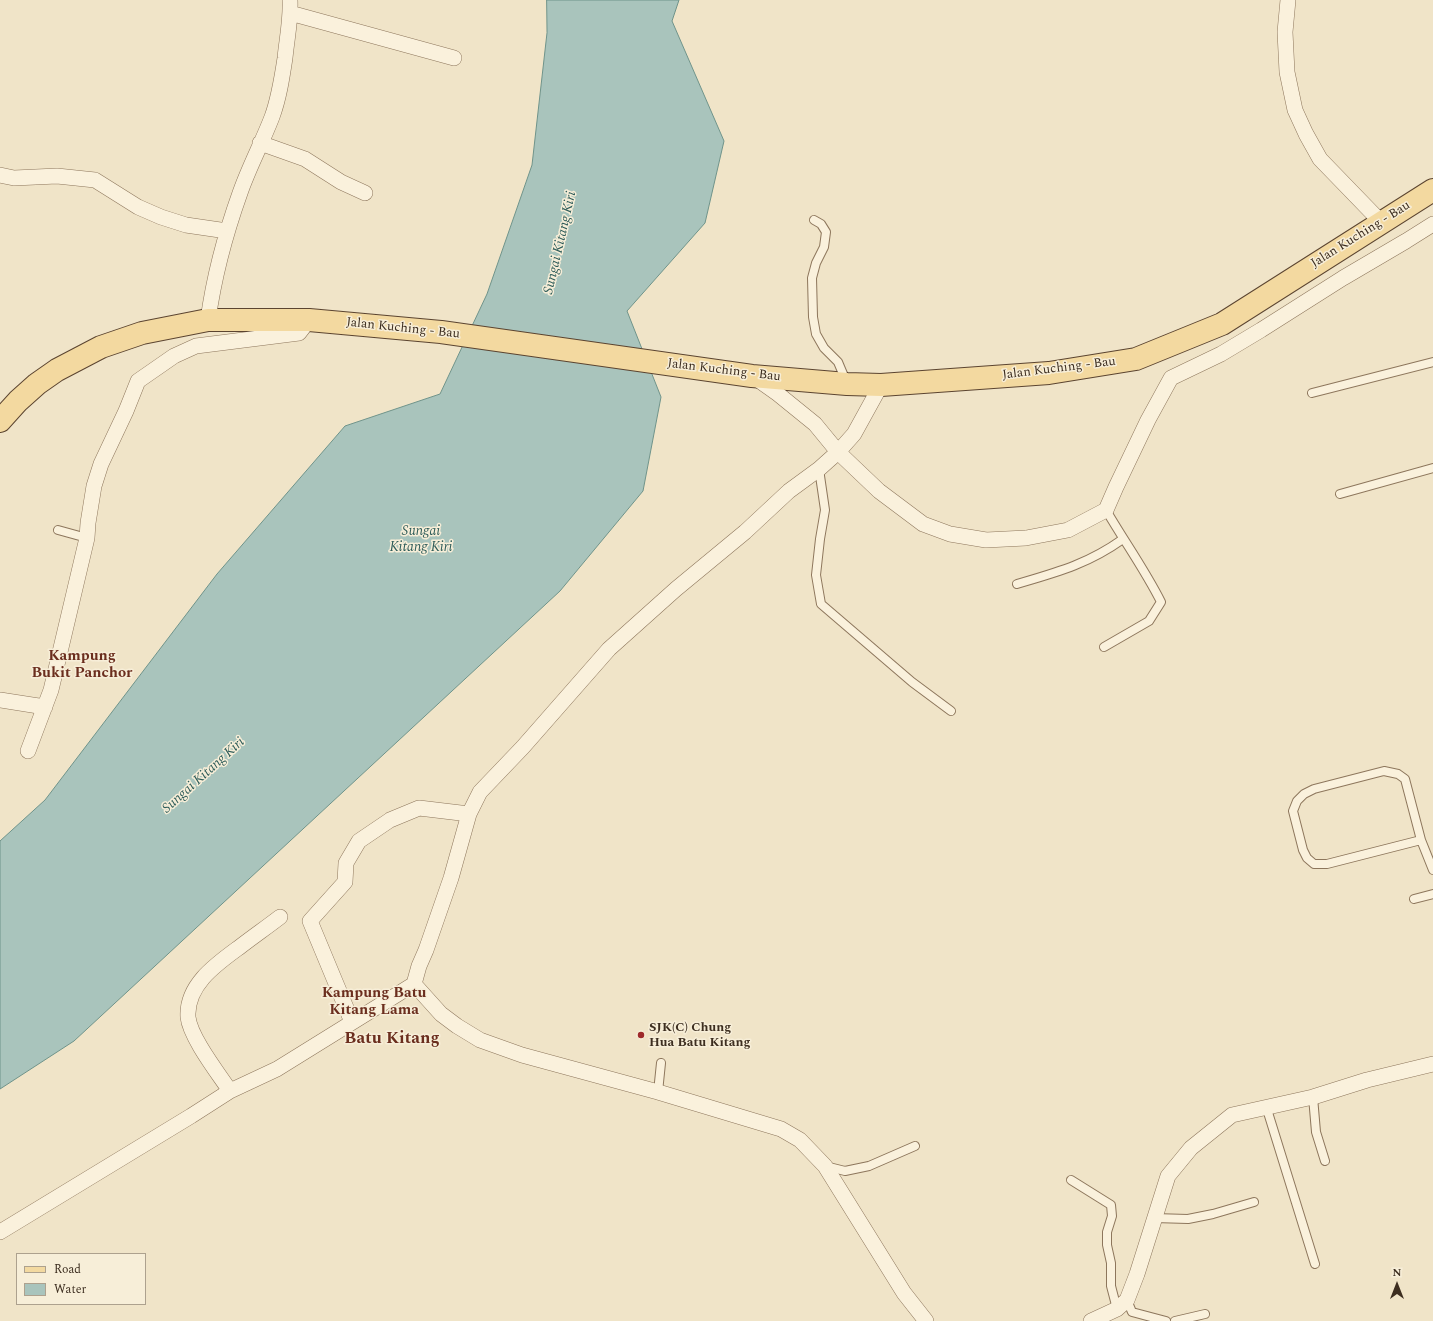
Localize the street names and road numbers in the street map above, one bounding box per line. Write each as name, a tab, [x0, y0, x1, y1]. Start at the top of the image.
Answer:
street label: Jalan Kuching - Bau	[1308, 198, 1414, 272]
street label: Jalan Kuching - Bau	[345, 315, 461, 343]
street label: Jalan Kuching - Bau	[1001, 354, 1117, 384]
street label: Jalan Kuching - Bau	[666, 356, 782, 386]

